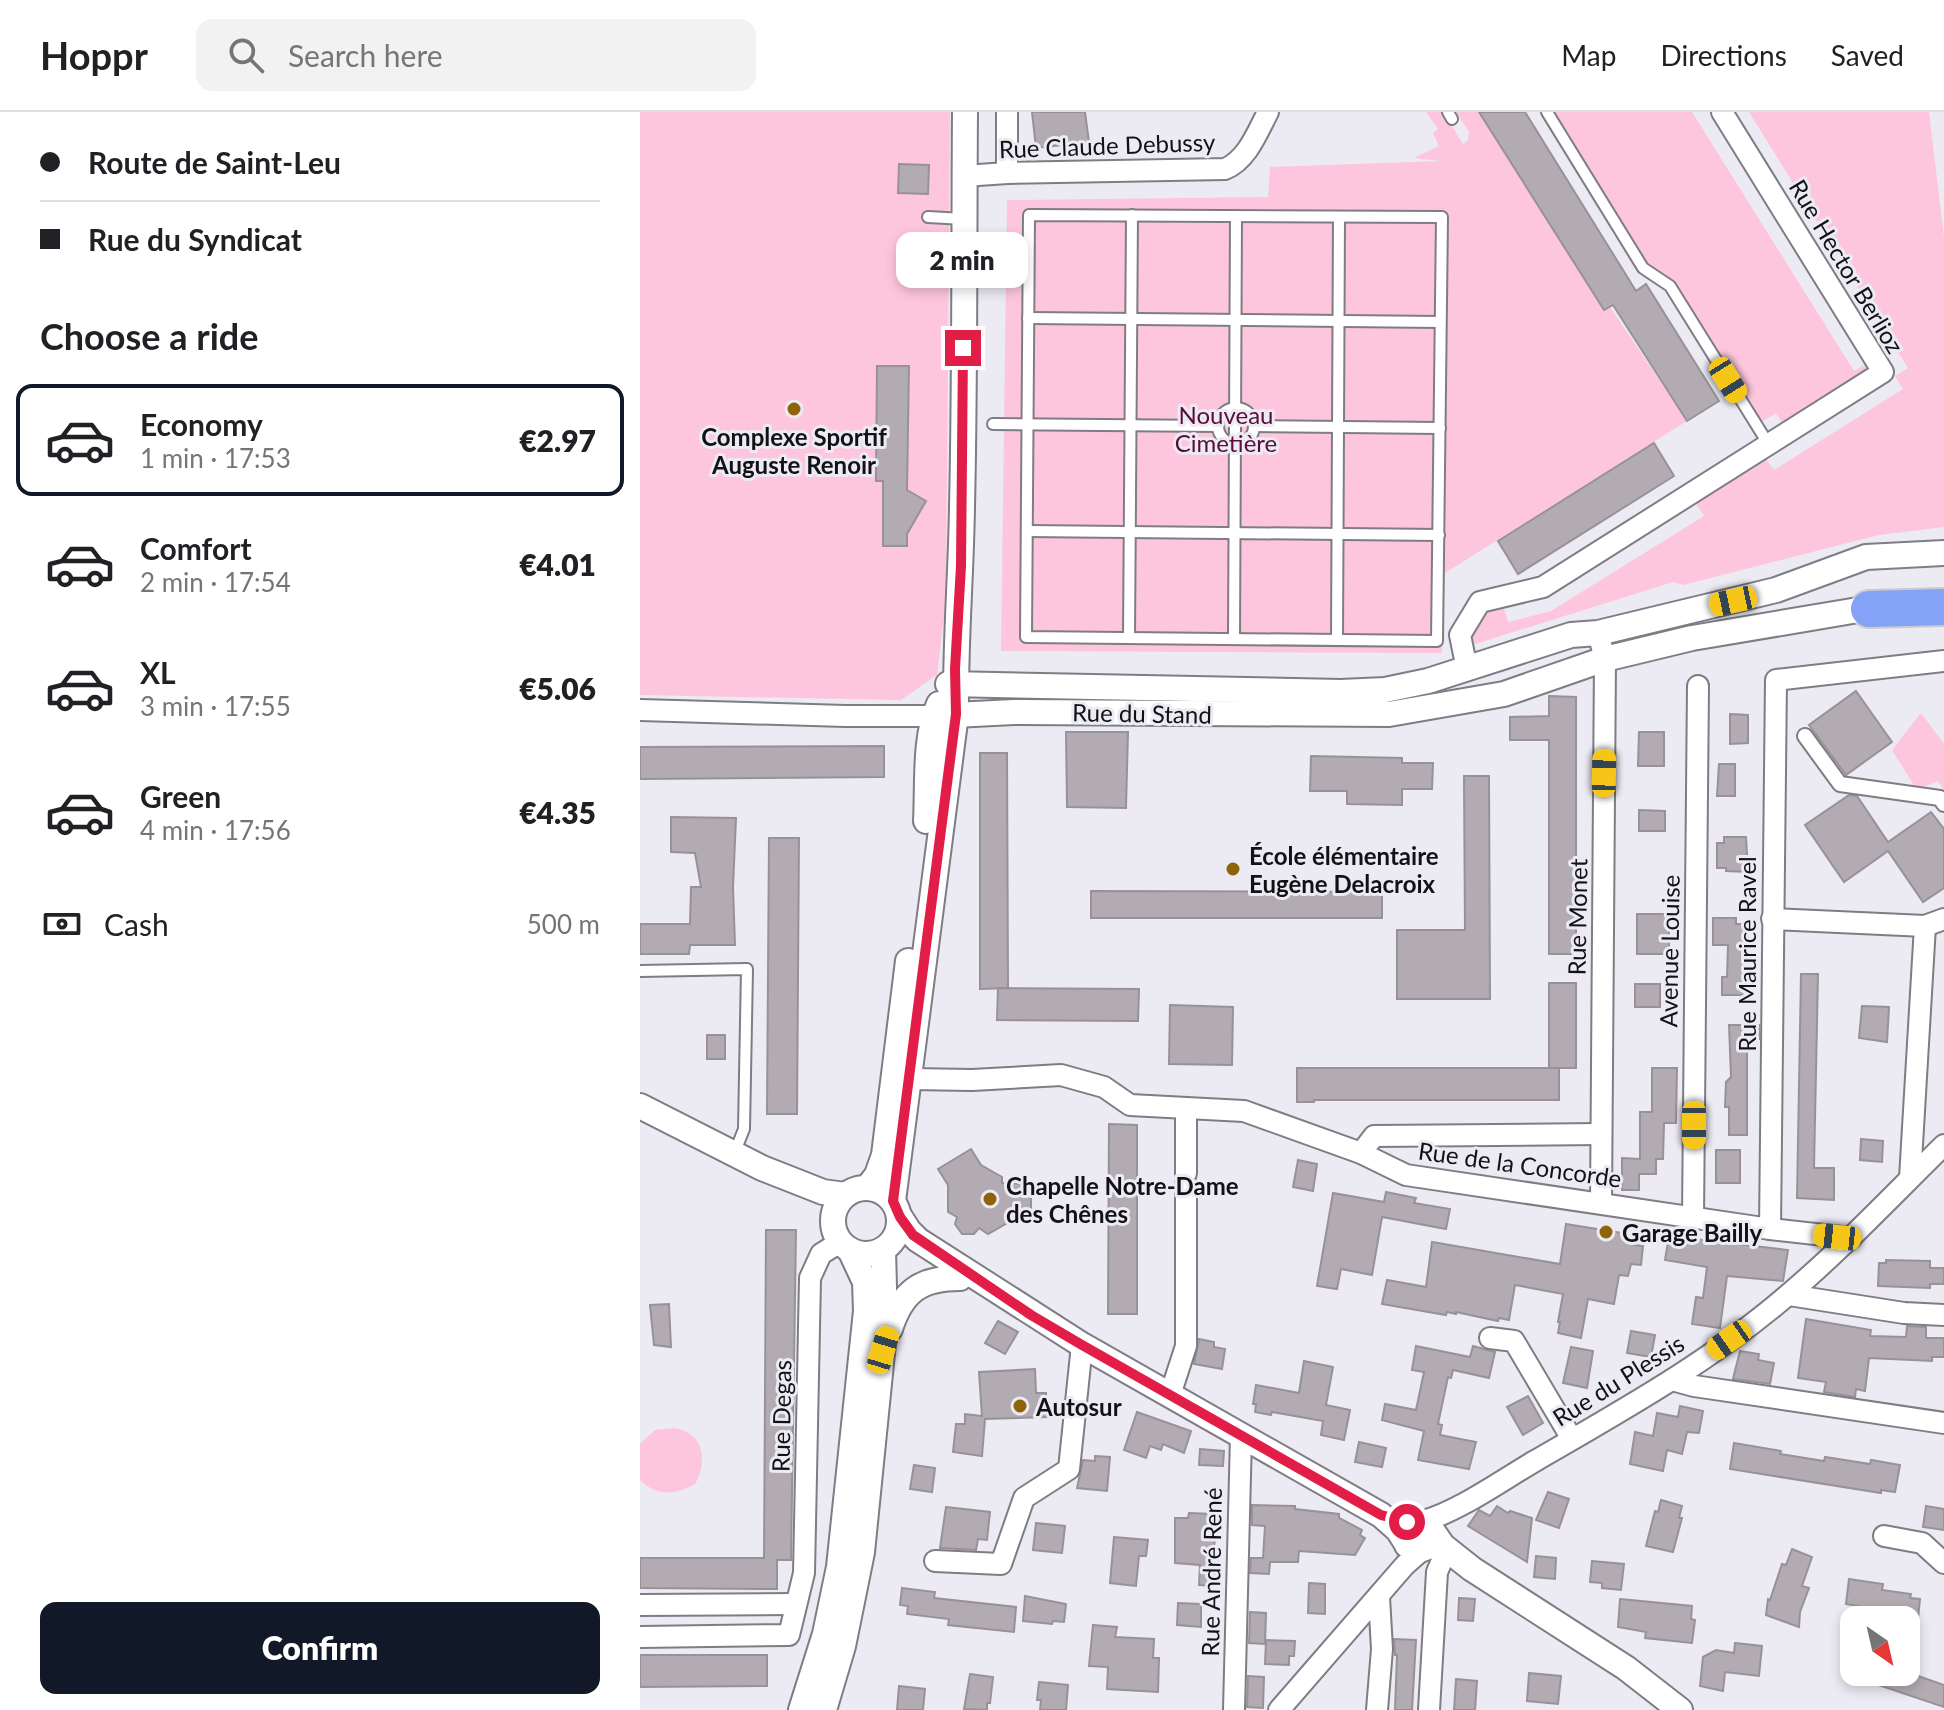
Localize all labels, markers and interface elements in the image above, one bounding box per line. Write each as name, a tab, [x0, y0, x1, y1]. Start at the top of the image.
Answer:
search box	[196, 19, 756, 91]
text: Hoppr	[40, 32, 148, 78]
icon: search	[224, 33, 268, 77]
text: Search here	[288, 37, 443, 73]
text: Map	[1561, 38, 1616, 72]
text: Directions	[1660, 38, 1787, 72]
text: Saved	[1831, 38, 1904, 72]
street label: Rue Claude Debussy	[998, 127, 1216, 163]
text: Route de Saint-Leu	[88, 144, 341, 180]
street label: Rue Hector Berlioz	[1784, 174, 1910, 358]
text: Rue du Syndicat	[88, 221, 302, 257]
callout: 2 min	[897, 232, 1029, 288]
text: 2 min	[930, 244, 994, 276]
text: Choose a ride	[40, 314, 259, 358]
route end	[945, 330, 981, 366]
car	[1705, 353, 1751, 407]
marker: Complexe Sportif Auguste Renoir	[785, 400, 803, 418]
park label: Nouveau Cimetière	[1175, 400, 1277, 457]
icon: car	[44, 404, 116, 476]
text: Economy	[140, 406, 263, 442]
text: €2.97	[519, 422, 596, 458]
place label: Complexe Sportif Auguste Renoir	[701, 422, 887, 479]
text: 1 min · 17:53	[140, 442, 291, 474]
icon: car	[44, 528, 116, 600]
text: Comfort	[140, 530, 252, 566]
text: €4.01	[519, 546, 596, 582]
text: 2 min · 17:54	[140, 566, 291, 598]
car	[1707, 584, 1759, 618]
icon: car	[44, 652, 116, 724]
text: XL	[140, 654, 176, 690]
text: €5.06	[519, 670, 596, 706]
text: 3 min · 17:55	[140, 690, 291, 722]
street label: Rue du Stand	[1072, 697, 1212, 729]
car	[1592, 749, 1616, 797]
icon: car	[44, 776, 116, 848]
text: Green	[140, 778, 221, 814]
text: €4.35	[519, 794, 596, 830]
text: 4 min · 17:56	[140, 814, 291, 846]
place label: École élémentaire Eugène Delacroix	[1249, 841, 1439, 898]
street label: Rue Maurice Ravel	[1732, 856, 1761, 1052]
street label: Rue Monet	[1561, 858, 1593, 976]
marker: École élémentaire Eugène Delacroix	[1224, 860, 1242, 878]
street label: Avenue Louise	[1653, 874, 1685, 1028]
icon: cash	[40, 902, 84, 946]
text: Cash	[104, 906, 169, 942]
text: 500 m	[527, 908, 600, 940]
car	[1682, 1101, 1706, 1149]
street label: Rue de la Concorde	[1417, 1135, 1623, 1193]
place label: Chapelle Notre-Dame des Chênes	[1006, 1171, 1239, 1228]
marker: Chapelle Notre-Dame des Chênes	[981, 1190, 999, 1208]
place label: Garage Bailly	[1622, 1218, 1762, 1247]
marker: Garage Bailly	[1597, 1223, 1615, 1241]
car	[1812, 1223, 1862, 1251]
car	[1702, 1316, 1756, 1364]
car	[865, 1324, 901, 1376]
street label: Rue du Plessis	[1547, 1328, 1689, 1432]
street label: Rue Degas	[766, 1360, 796, 1472]
place label: Autosur	[1035, 1392, 1122, 1421]
marker: Autosur	[1011, 1397, 1029, 1415]
street label: Rue André René	[1195, 1487, 1227, 1657]
route start	[1389, 1504, 1425, 1540]
button: Confirm	[40, 1602, 600, 1694]
north arrow	[1840, 1606, 1920, 1686]
map controls	[1840, 1606, 1920, 1686]

